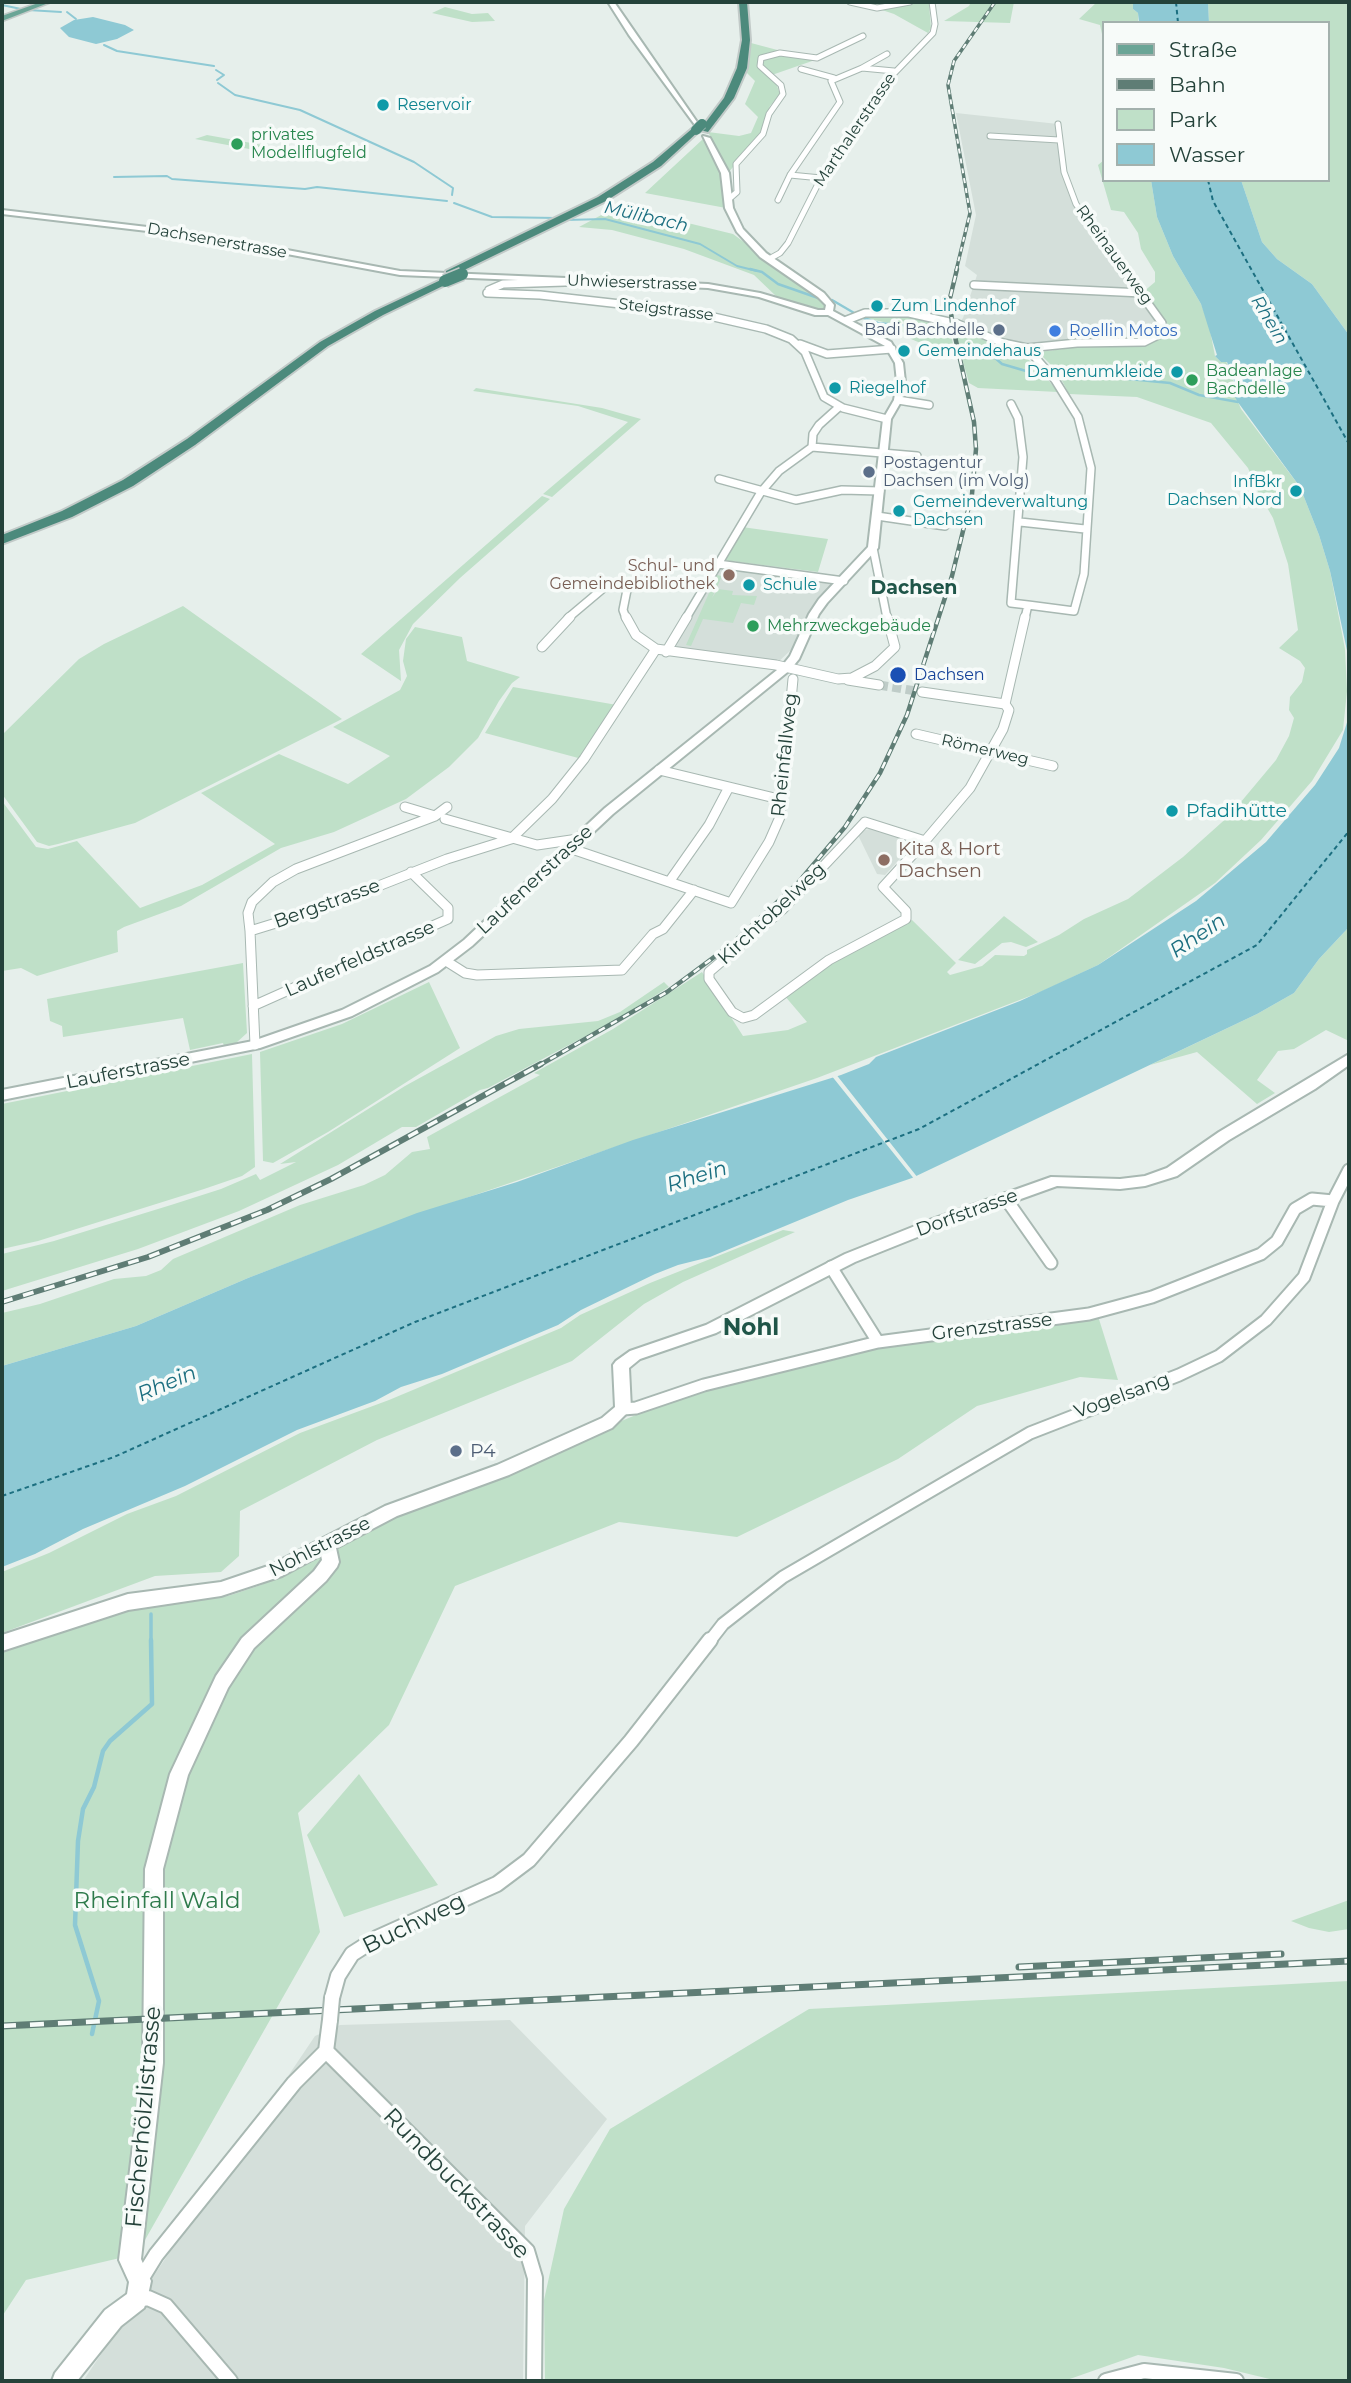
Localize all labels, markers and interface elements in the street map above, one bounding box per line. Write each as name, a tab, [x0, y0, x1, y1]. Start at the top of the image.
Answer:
legend	[1102, 21, 1330, 182]
text: Straße	[1169, 37, 1237, 62]
street label: Marthalerstrasse	[810, 69, 900, 191]
text: Bahn	[1169, 72, 1226, 97]
place label: Reservoir	[397, 95, 472, 115]
marker: Reservoir	[375, 97, 391, 113]
text: Park	[1169, 107, 1217, 132]
place label: privates Modellflugfeld	[251, 125, 367, 163]
marker: privates Modellflugfeld	[229, 136, 245, 152]
text: Wasser	[1169, 142, 1245, 167]
water label: Mülibach	[602, 197, 690, 237]
street label: Rheinauerweg	[1072, 202, 1156, 308]
street label: Dachsenerstrasse	[146, 219, 288, 263]
street label: Uhwieserstrasse	[567, 271, 697, 295]
water label: Rhein	[1246, 292, 1292, 348]
street label: Steigstrasse	[617, 295, 715, 325]
place label: Zum Lindenhof	[891, 296, 1015, 316]
marker: Zum Lindenhof	[869, 298, 885, 314]
place label: Badi Bachdelle	[864, 320, 985, 340]
place label: Roellin Motos	[1069, 321, 1178, 341]
marker: Badi Bachdelle	[991, 322, 1007, 338]
marker: Roellin Motos	[1047, 323, 1063, 339]
place label: Gemeindehaus	[918, 341, 1041, 361]
marker: Gemeindehaus	[896, 343, 912, 359]
place label: Badeanlage Bachdelle	[1206, 361, 1302, 399]
place label: Damenumkleide	[1027, 362, 1163, 382]
marker: Damenumkleide	[1169, 364, 1185, 380]
marker: Badeanlage Bachdelle	[1184, 372, 1200, 388]
place label: Riegelhof	[849, 378, 926, 398]
marker: Riegelhof	[827, 380, 843, 396]
place label: Postagentur Dachsen (im Volg)	[883, 453, 1029, 491]
marker: Postagentur Dachsen (im Volg)	[861, 464, 877, 480]
place label: InfBkr Dachsen Nord	[1167, 472, 1282, 510]
marker: InfBkr Dachsen Nord	[1288, 483, 1304, 499]
place label: Gemeindeverwaltung Dachsen	[913, 492, 1088, 530]
marker: Gemeindeverwaltung Dachsen	[891, 503, 907, 519]
place label: Schul- und Gemeindebibliothek	[550, 556, 715, 594]
marker: Schul- und Gemeindebibliothek	[721, 567, 737, 583]
place label: Schule	[763, 575, 817, 595]
marker: Schule	[741, 577, 757, 593]
district label: Dachsen	[871, 577, 957, 599]
place label: Mehrzweckgebäude	[767, 616, 931, 636]
marker: Mehrzweckgebäude	[745, 618, 761, 634]
marker: Dachsen	[888, 665, 908, 685]
place label: Dachsen	[914, 665, 985, 685]
street label: Rheinfallweg	[767, 692, 803, 818]
street label: Römerweg	[939, 731, 1031, 769]
place label: Pfadihütte	[1186, 800, 1287, 822]
marker: Pfadihütte	[1164, 803, 1180, 819]
street label: Laufenerstrasse	[472, 821, 598, 939]
place label: Kita & Hort Dachsen	[898, 838, 1001, 882]
marker: Kita & Hort Dachsen	[876, 852, 892, 868]
street label: Kirchtobelweg	[713, 858, 831, 970]
street label: Bergstrasse	[271, 874, 383, 934]
water label: Rhein	[1165, 908, 1231, 964]
street label: Lauferfeldstrasse	[282, 916, 438, 1002]
street label: Lauferstrasse	[64, 1048, 192, 1094]
water label: Rhein	[664, 1156, 730, 1198]
street label: Dorfstrasse	[913, 1184, 1021, 1242]
street label: Grenzstrasse	[930, 1308, 1054, 1346]
district label: Nohl	[723, 1314, 779, 1342]
water label: Rhein	[134, 1360, 200, 1408]
street label: Vogelsang	[1071, 1368, 1173, 1424]
place label: P4	[470, 1440, 496, 1462]
marker: P4	[448, 1443, 464, 1459]
street label: Nohlstrasse	[266, 1512, 374, 1582]
park label: Rheinfall Wald	[74, 1887, 240, 1915]
street label: Buchweg	[358, 1887, 470, 1961]
street label: Fischerhölzlistrasse	[121, 2005, 167, 2229]
street label: Rundbuckstrasse	[377, 2103, 535, 2265]

